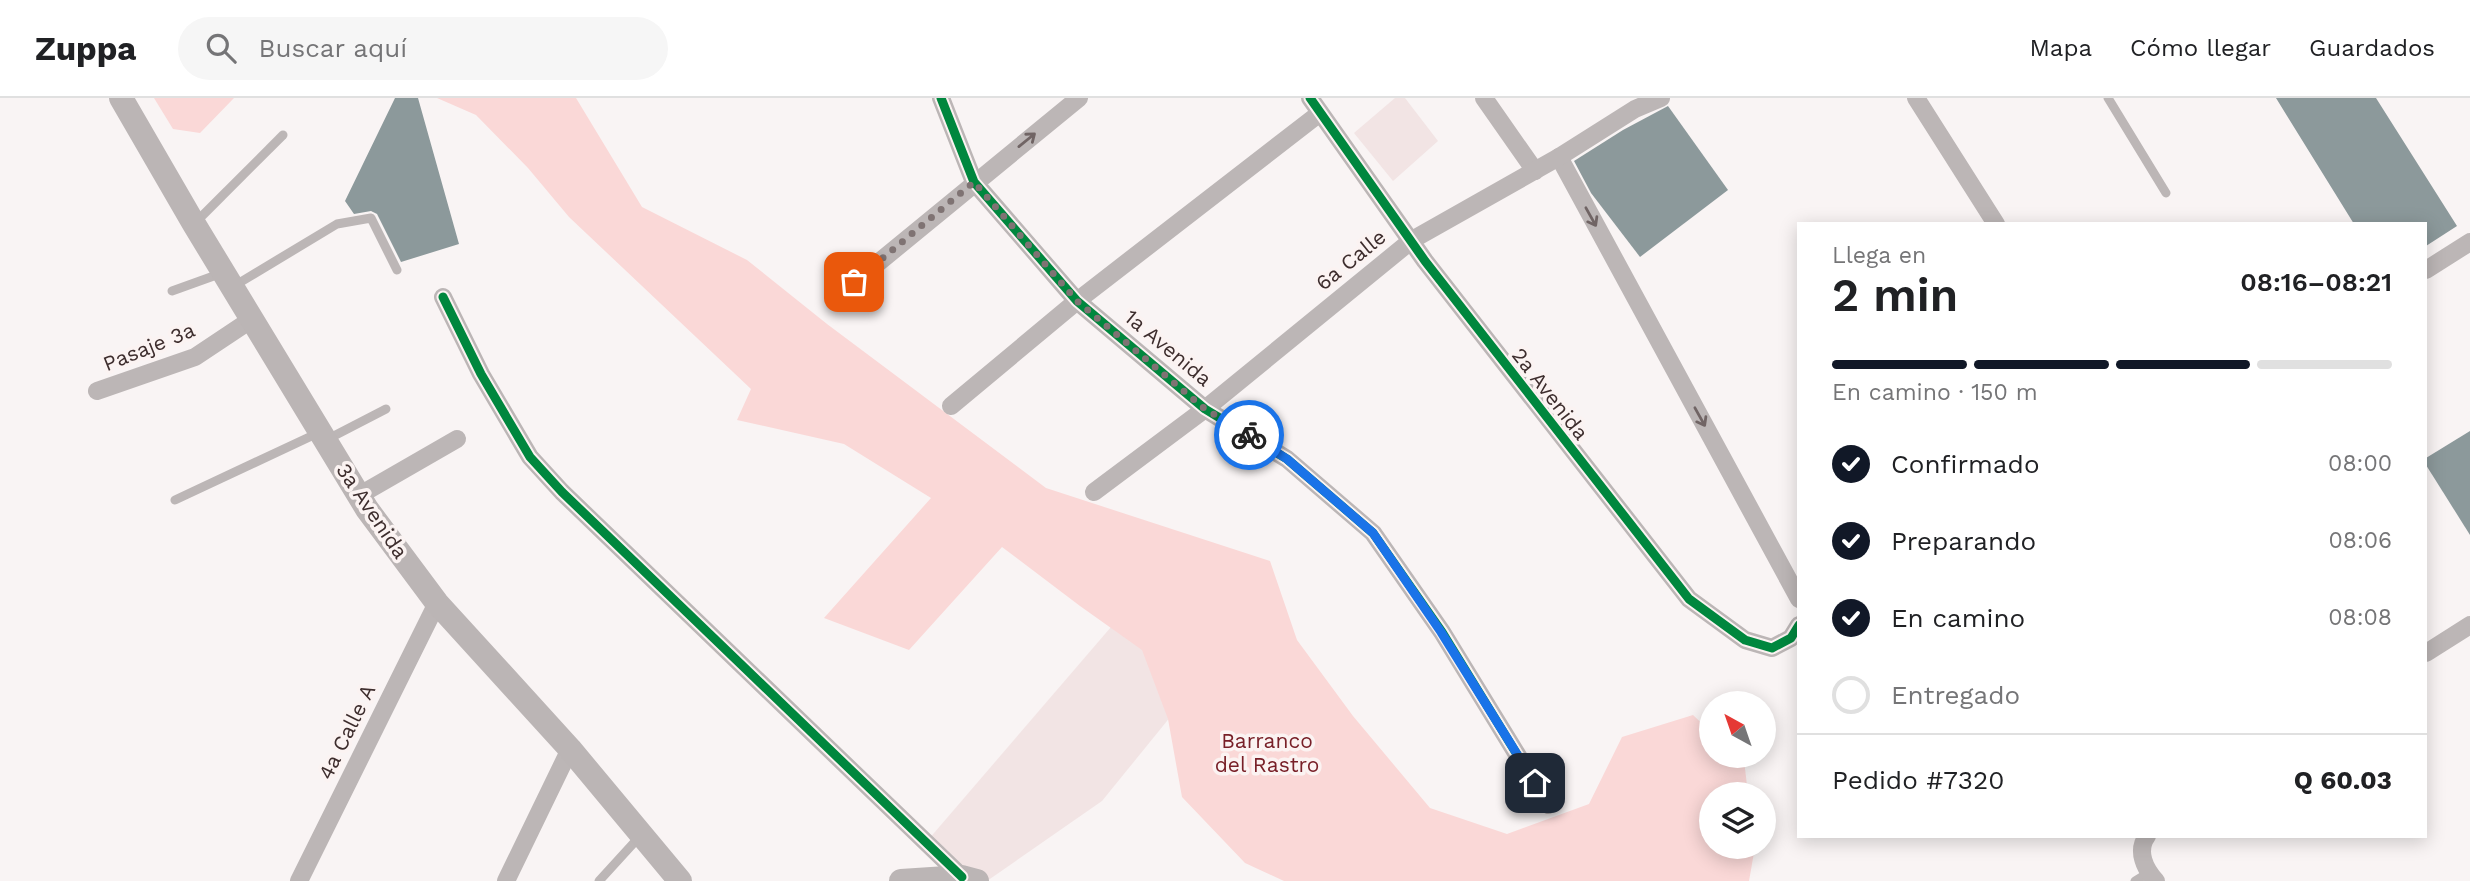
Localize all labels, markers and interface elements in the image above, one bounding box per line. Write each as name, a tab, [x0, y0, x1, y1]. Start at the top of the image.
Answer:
search box	[178, 17, 668, 80]
text: Zuppa	[35, 29, 136, 68]
icon: search	[202, 29, 240, 67]
text: Buscar aquí	[258, 33, 407, 63]
text: Mapa	[2030, 34, 2092, 62]
text: Cómo llegar	[2130, 34, 2271, 62]
text: Guardados	[2309, 34, 2435, 62]
one-way arrow	[1017, 133, 1035, 148]
one-way arrow	[1585, 206, 1599, 227]
street label: 6a Calle	[1311, 224, 1391, 295]
text: Llega en	[1832, 242, 1926, 269]
pin	[824, 252, 884, 312]
icon: bag	[835, 263, 873, 301]
text: 08:16–08:21	[2240, 267, 2392, 297]
text: 2 min	[1832, 268, 1958, 322]
street label: 1a Avenida	[1120, 304, 1217, 391]
street label: Pasaje 3a	[99, 317, 198, 376]
street label: 2a Avenida	[1507, 343, 1594, 445]
text: En camino · 150 m	[1832, 379, 2038, 406]
courier	[1214, 400, 1284, 470]
one-way arrow	[1694, 406, 1707, 427]
icon: bike	[1230, 416, 1268, 454]
icon: check	[1832, 445, 1870, 483]
text: Confirmado	[1891, 449, 2040, 479]
text: 08:00	[2328, 450, 2392, 477]
street label: 3a Avenida	[331, 458, 414, 563]
icon: check	[1832, 522, 1870, 560]
text: Preparando	[1891, 526, 2036, 556]
text: 08:06	[2328, 527, 2392, 554]
icon: check	[1832, 599, 1870, 637]
text: En camino	[1891, 603, 2025, 633]
text: 08:08	[2328, 604, 2392, 631]
street label: 4a Calle A	[313, 680, 380, 783]
text: Entregado	[1891, 680, 2020, 710]
north arrow	[1699, 691, 1776, 768]
map controls	[1699, 691, 1776, 859]
park label: Barranco del Rastro	[1215, 728, 1319, 777]
pin	[1505, 753, 1565, 813]
icon: home	[1516, 764, 1554, 802]
text: Pedido #7320	[1832, 765, 2004, 795]
text: Q 60.03	[2294, 765, 2392, 795]
button: layers	[1699, 782, 1776, 859]

